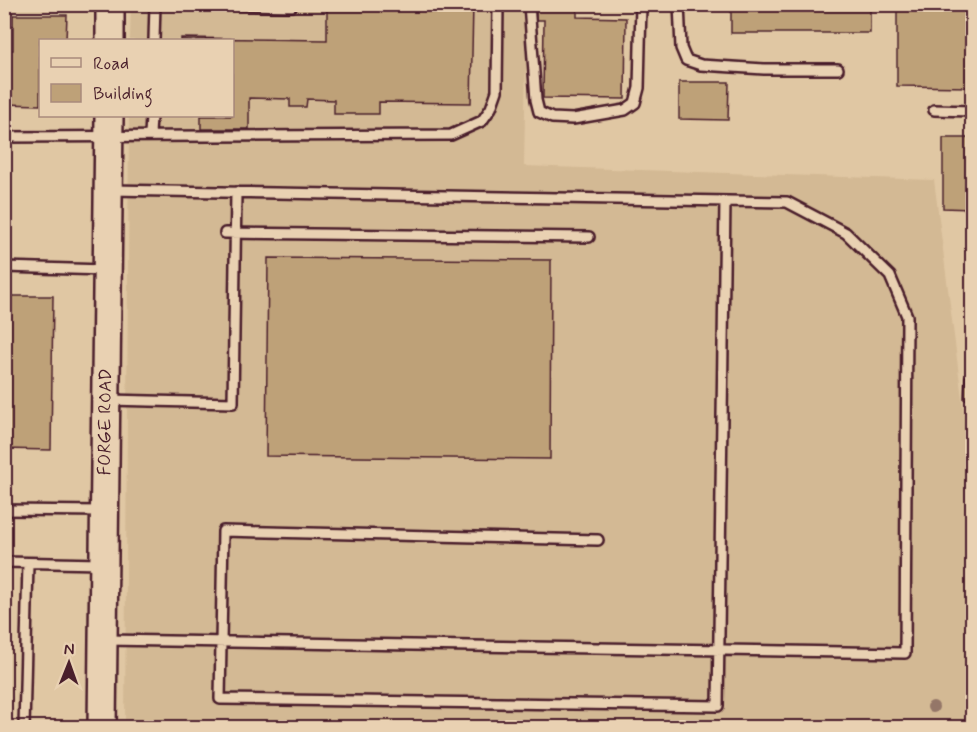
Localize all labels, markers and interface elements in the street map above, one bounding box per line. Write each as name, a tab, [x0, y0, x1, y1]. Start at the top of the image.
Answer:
legend	[39, 39, 234, 117]
text: Road	[93, 52, 129, 76]
text: Building	[93, 82, 153, 108]
street label: FORGE ROAD	[93, 368, 118, 476]
north arrow	[39, 633, 99, 693]
text: N	[64, 639, 75, 660]

